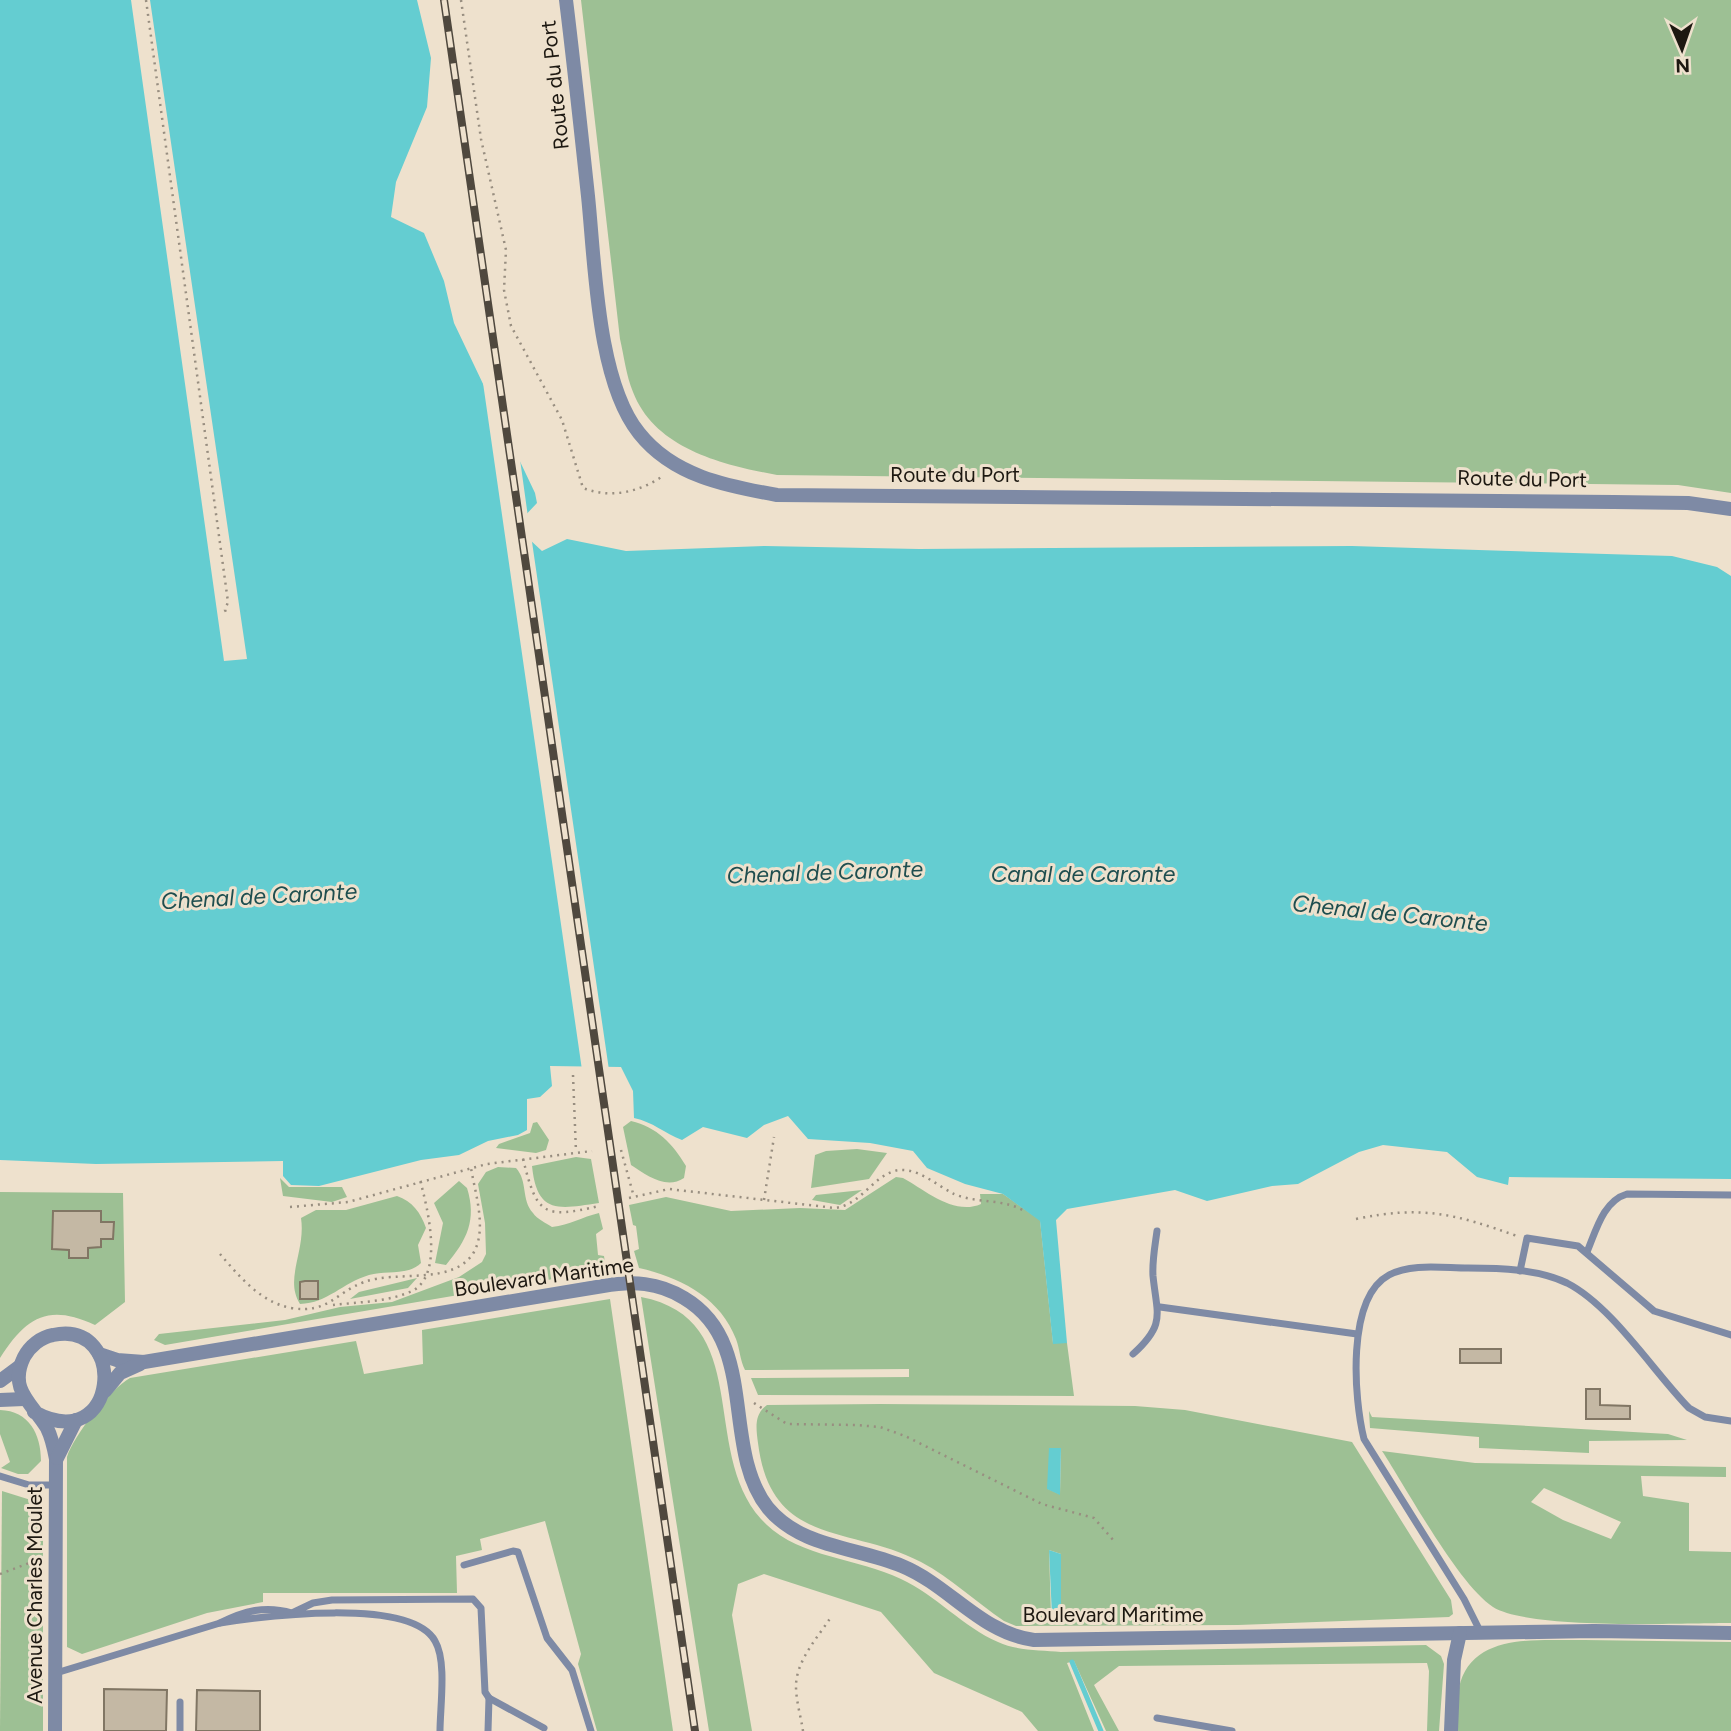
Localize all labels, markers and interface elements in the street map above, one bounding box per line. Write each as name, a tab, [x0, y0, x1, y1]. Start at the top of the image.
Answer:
north arrow	[1647, 14, 1717, 84]
street label: Route du Port	[535, 19, 574, 151]
text: N	[1675, 54, 1690, 77]
street label: Route du Port	[890, 462, 1020, 487]
street label: Route du Port	[1457, 465, 1587, 492]
water label: Chenal de Caronte	[726, 855, 924, 889]
water label: Canal de Caronte	[991, 860, 1176, 888]
water label: Chenal de Caronte	[160, 877, 358, 915]
water label: Chenal de Caronte	[1291, 889, 1490, 937]
street label: Boulevard Maritime	[453, 1252, 635, 1301]
street label: Avenue Charles Moulet	[22, 1486, 47, 1704]
street label: Boulevard Maritime	[1022, 1602, 1204, 1627]

